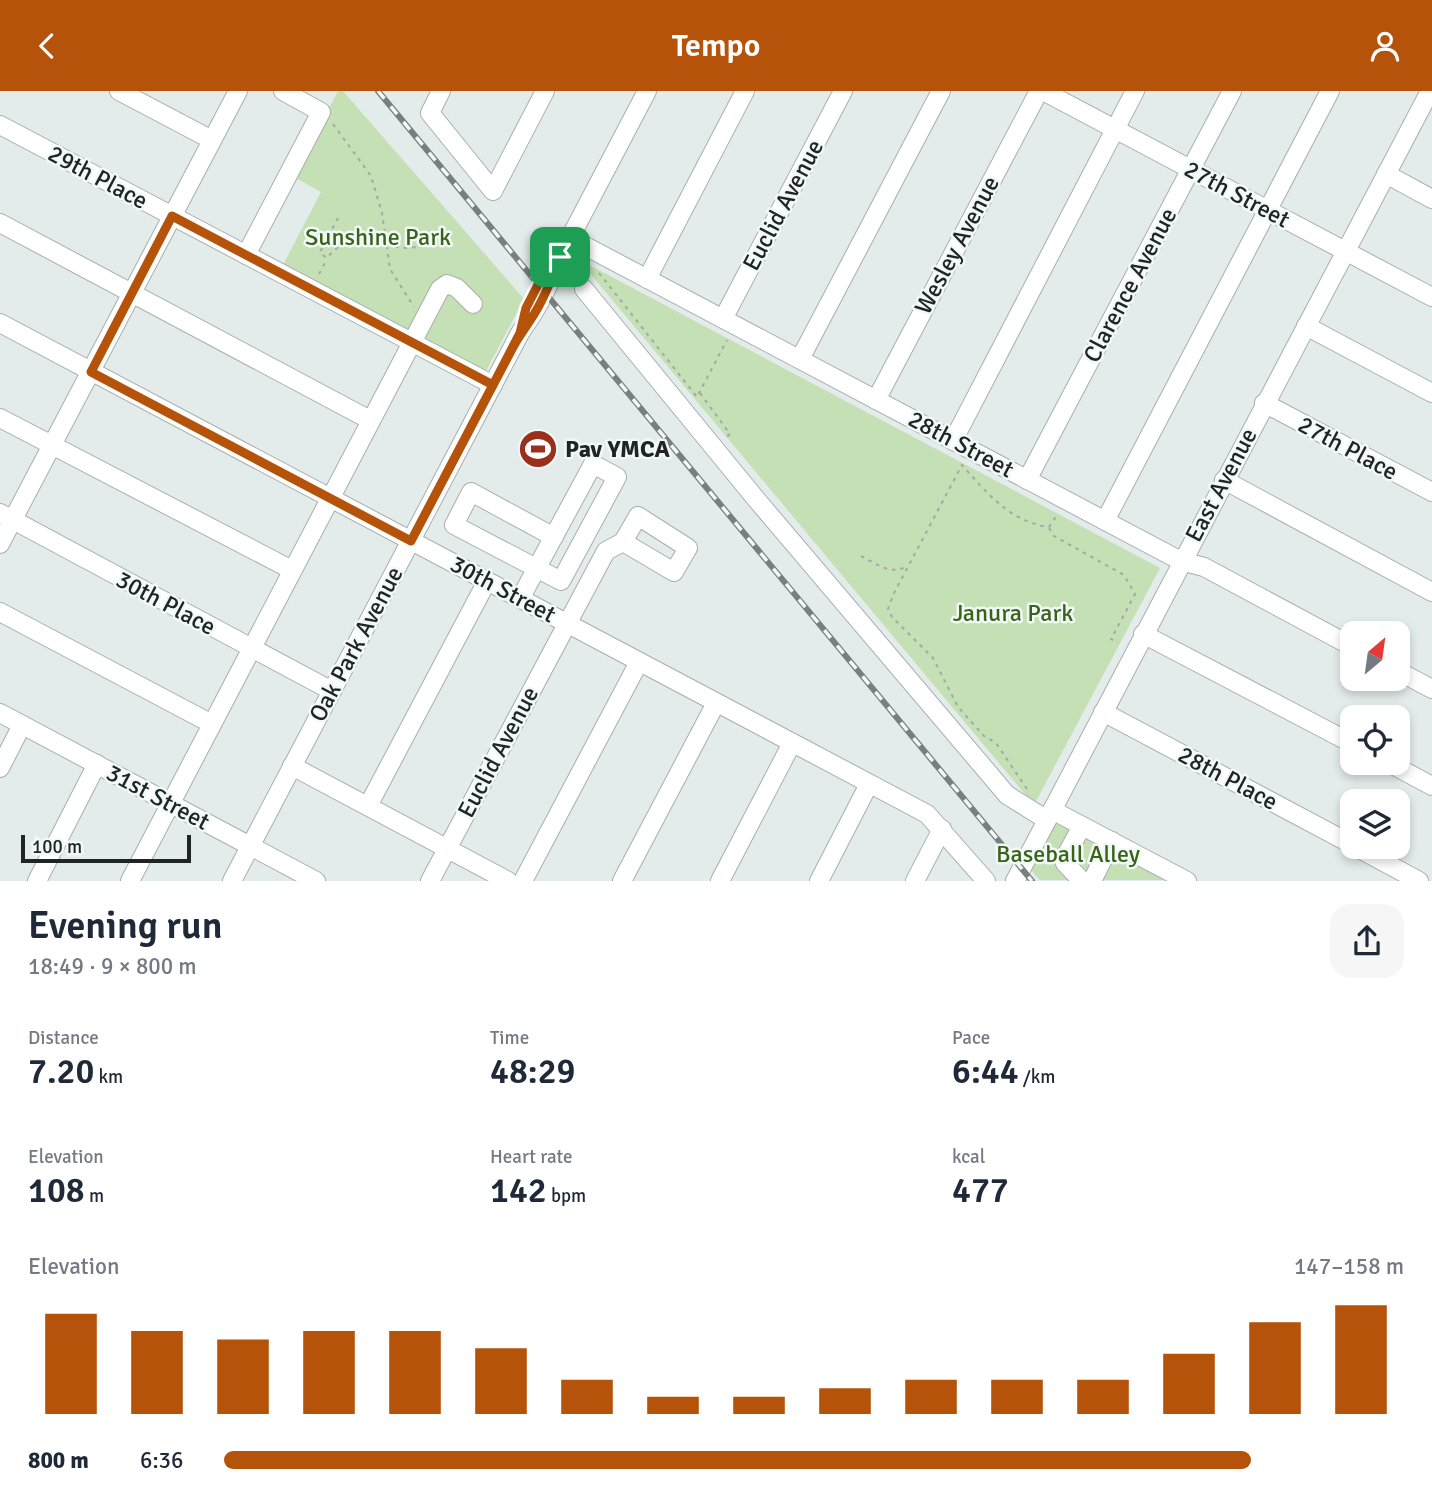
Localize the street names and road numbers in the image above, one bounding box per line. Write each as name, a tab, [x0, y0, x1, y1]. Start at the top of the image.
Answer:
street label: Euclid Avenue	[736, 134, 830, 276]
street label: 29th Place	[43, 138, 153, 216]
street label: 27th Street	[1179, 154, 1295, 234]
street label: Wesley Avenue	[908, 171, 1006, 319]
street label: Clarence Avenue	[1077, 203, 1183, 367]
street label: 28th Street	[903, 404, 1019, 484]
street label: 27th Place	[1293, 409, 1403, 487]
street label: East Avenue	[1178, 423, 1264, 547]
street label: 30th Street	[445, 549, 561, 629]
street label: Oak Park Avenue	[303, 561, 409, 727]
street label: 30th Place	[111, 564, 221, 642]
street label: Euclid Avenue	[451, 681, 545, 823]
street label: 28th Place	[1173, 739, 1283, 817]
street label: 31st Street	[101, 757, 215, 837]

